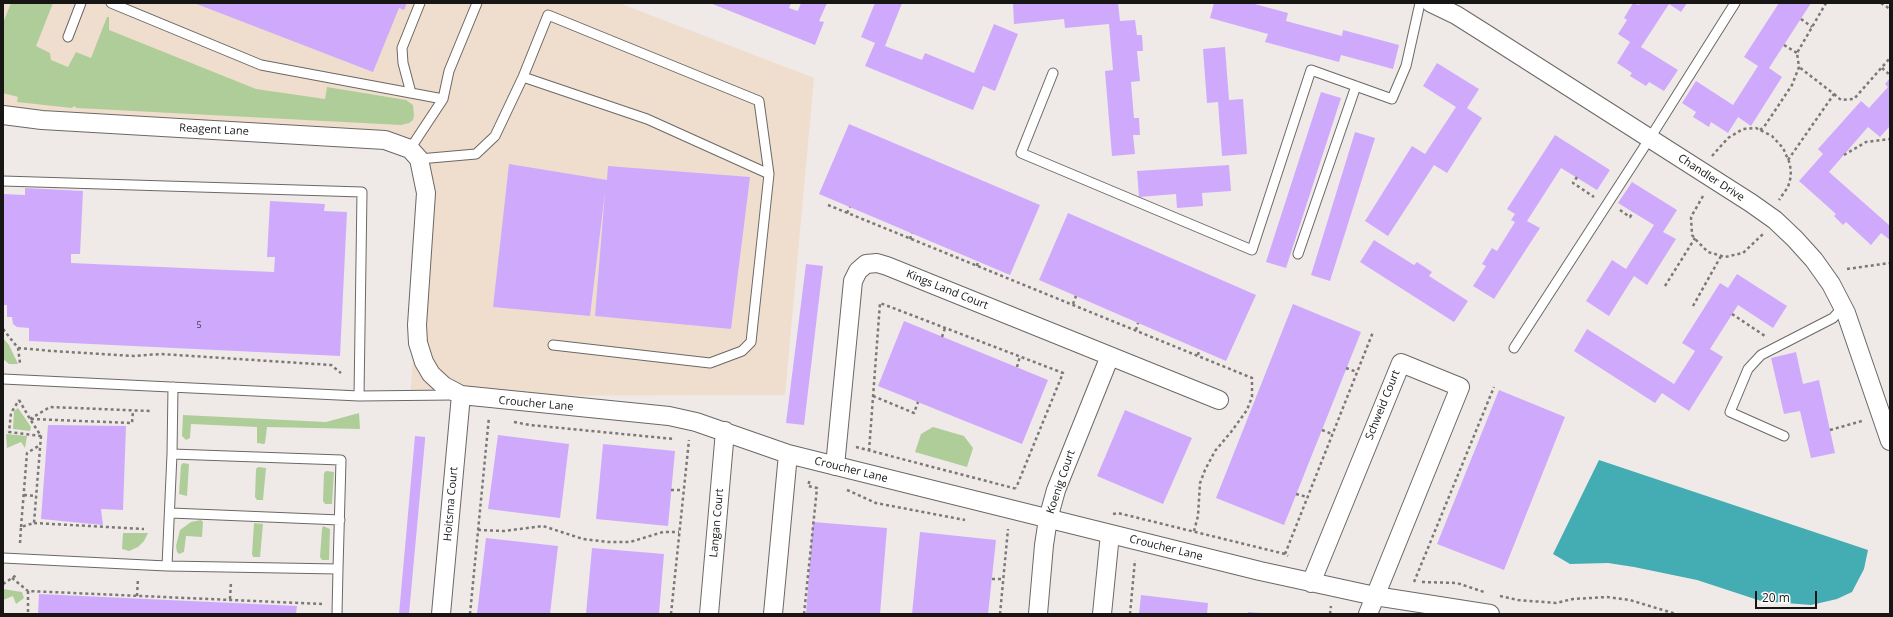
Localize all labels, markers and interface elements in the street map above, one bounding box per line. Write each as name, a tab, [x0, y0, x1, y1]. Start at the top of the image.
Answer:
street label: Reagent Lane	[179, 122, 249, 138]
street label: Chandler Drive	[1675, 152, 1747, 204]
street label: Kings Land Court	[904, 268, 990, 312]
house number: 5	[196, 320, 202, 330]
street label: Schweid Court	[1363, 368, 1403, 442]
street label: Croucher Lane	[498, 394, 574, 414]
street label: Koenig Court	[1044, 448, 1078, 516]
street label: Croucher Lane	[813, 455, 889, 485]
street label: Hoitsma Court	[441, 466, 461, 542]
street label: Langan Court	[707, 488, 727, 558]
street label: Croucher Lane	[1128, 533, 1204, 563]
scale bar	[1757, 583, 1819, 609]
text: 20 m	[1762, 589, 1790, 606]

